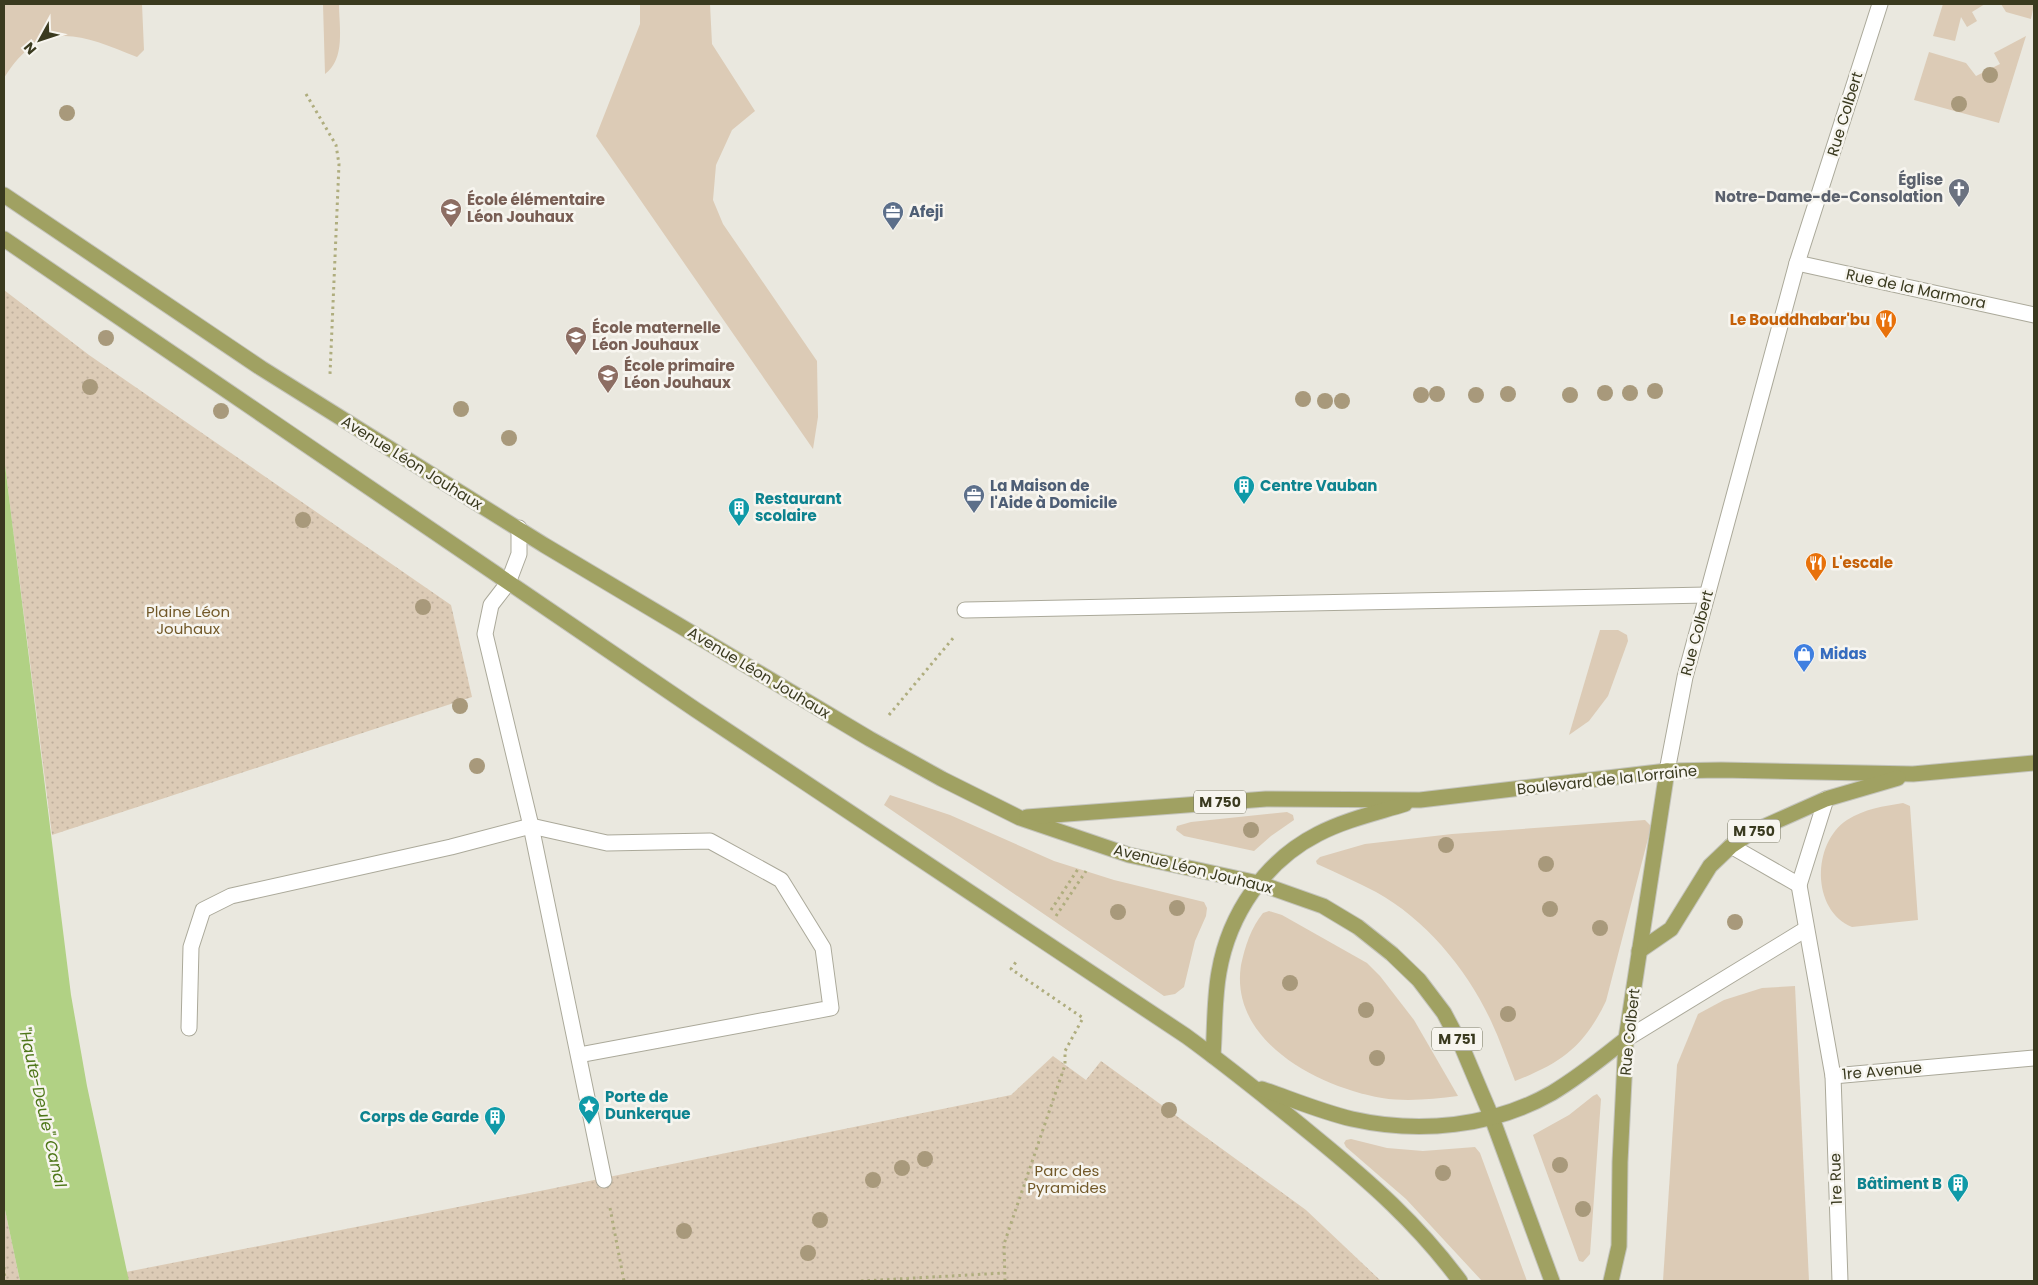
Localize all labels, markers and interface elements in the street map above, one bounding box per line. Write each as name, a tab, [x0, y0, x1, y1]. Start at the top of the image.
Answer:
north arrow	[15, 15, 65, 65]
text: N	[19, 38, 41, 59]
street label: Rue Colbert	[1822, 69, 1867, 159]
place label: Église Notre-Dame-de-Consolation	[1715, 169, 1943, 207]
church icon: Église Notre-Dame-de-Consolation	[1947, 177, 1971, 208]
place label: École élémentaire Léon Jouhaux	[467, 189, 605, 227]
school or university icon: École élémentaire Léon Jouhaux	[439, 197, 463, 228]
office icon: Afeji	[881, 200, 905, 231]
place label: Afeji	[909, 201, 944, 222]
street label: Rue de la Marmora	[1844, 263, 1988, 314]
restaurant icon: Le Bouddhabar'bu	[1874, 308, 1898, 339]
place label: Le Bouddhabar'bu	[1730, 309, 1870, 330]
place label: École maternelle Léon Jouhaux	[592, 317, 721, 355]
school or university icon: École maternelle Léon Jouhaux	[564, 325, 588, 356]
place label: École primaire Léon Jouhaux	[624, 355, 735, 393]
school or university icon: École primaire Léon Jouhaux	[596, 363, 620, 394]
street label: Avenue Léon Jouhaux	[338, 410, 487, 515]
building icon: Centre Vauban	[1232, 474, 1256, 505]
place label: La Maison de l'Aide à Domicile	[990, 475, 1117, 513]
place label: Centre Vauban	[1260, 475, 1377, 496]
office icon: La Maison de l'Aide à Domicile	[962, 483, 986, 514]
place label: Restaurant scolaire	[755, 488, 842, 526]
building icon: Restaurant scolaire	[727, 496, 751, 527]
restaurant icon: L'escale	[1804, 551, 1828, 582]
place label: L'escale	[1832, 552, 1893, 573]
street label: Rue Colbert	[1675, 588, 1718, 678]
park label: Plaine Léon Jouhaux	[146, 601, 230, 639]
street label: Avenue Léon Jouhaux	[684, 622, 835, 724]
shop icon: Midas	[1792, 642, 1816, 673]
place label: Midas	[1820, 643, 1867, 664]
street label: Boulevard de la Lorraine	[1516, 760, 1698, 799]
road number: M 750	[1194, 790, 1246, 814]
road number: M 750	[1728, 819, 1780, 842]
street label: Avenue Léon Jouhaux	[1112, 839, 1275, 898]
street label: Rue Colbert	[1614, 987, 1645, 1077]
water label: "Haute-Deule" Canal	[13, 1024, 72, 1190]
road number: M 751	[1432, 1028, 1482, 1050]
street label: 1re Avenue	[1841, 1057, 1923, 1084]
place label: Porte de Dunkerque	[605, 1086, 691, 1124]
place icon: Porte de Dunkerque	[577, 1094, 601, 1125]
building icon: Corps de Garde	[483, 1105, 507, 1136]
place label: Corps de Garde	[360, 1106, 479, 1127]
street label: 1re Rue	[1824, 1153, 1847, 1205]
park label: Parc des Pyramides	[1027, 1160, 1107, 1198]
building icon: Bâtiment B	[1946, 1172, 1970, 1203]
place label: Bâtiment B	[1857, 1173, 1942, 1194]

